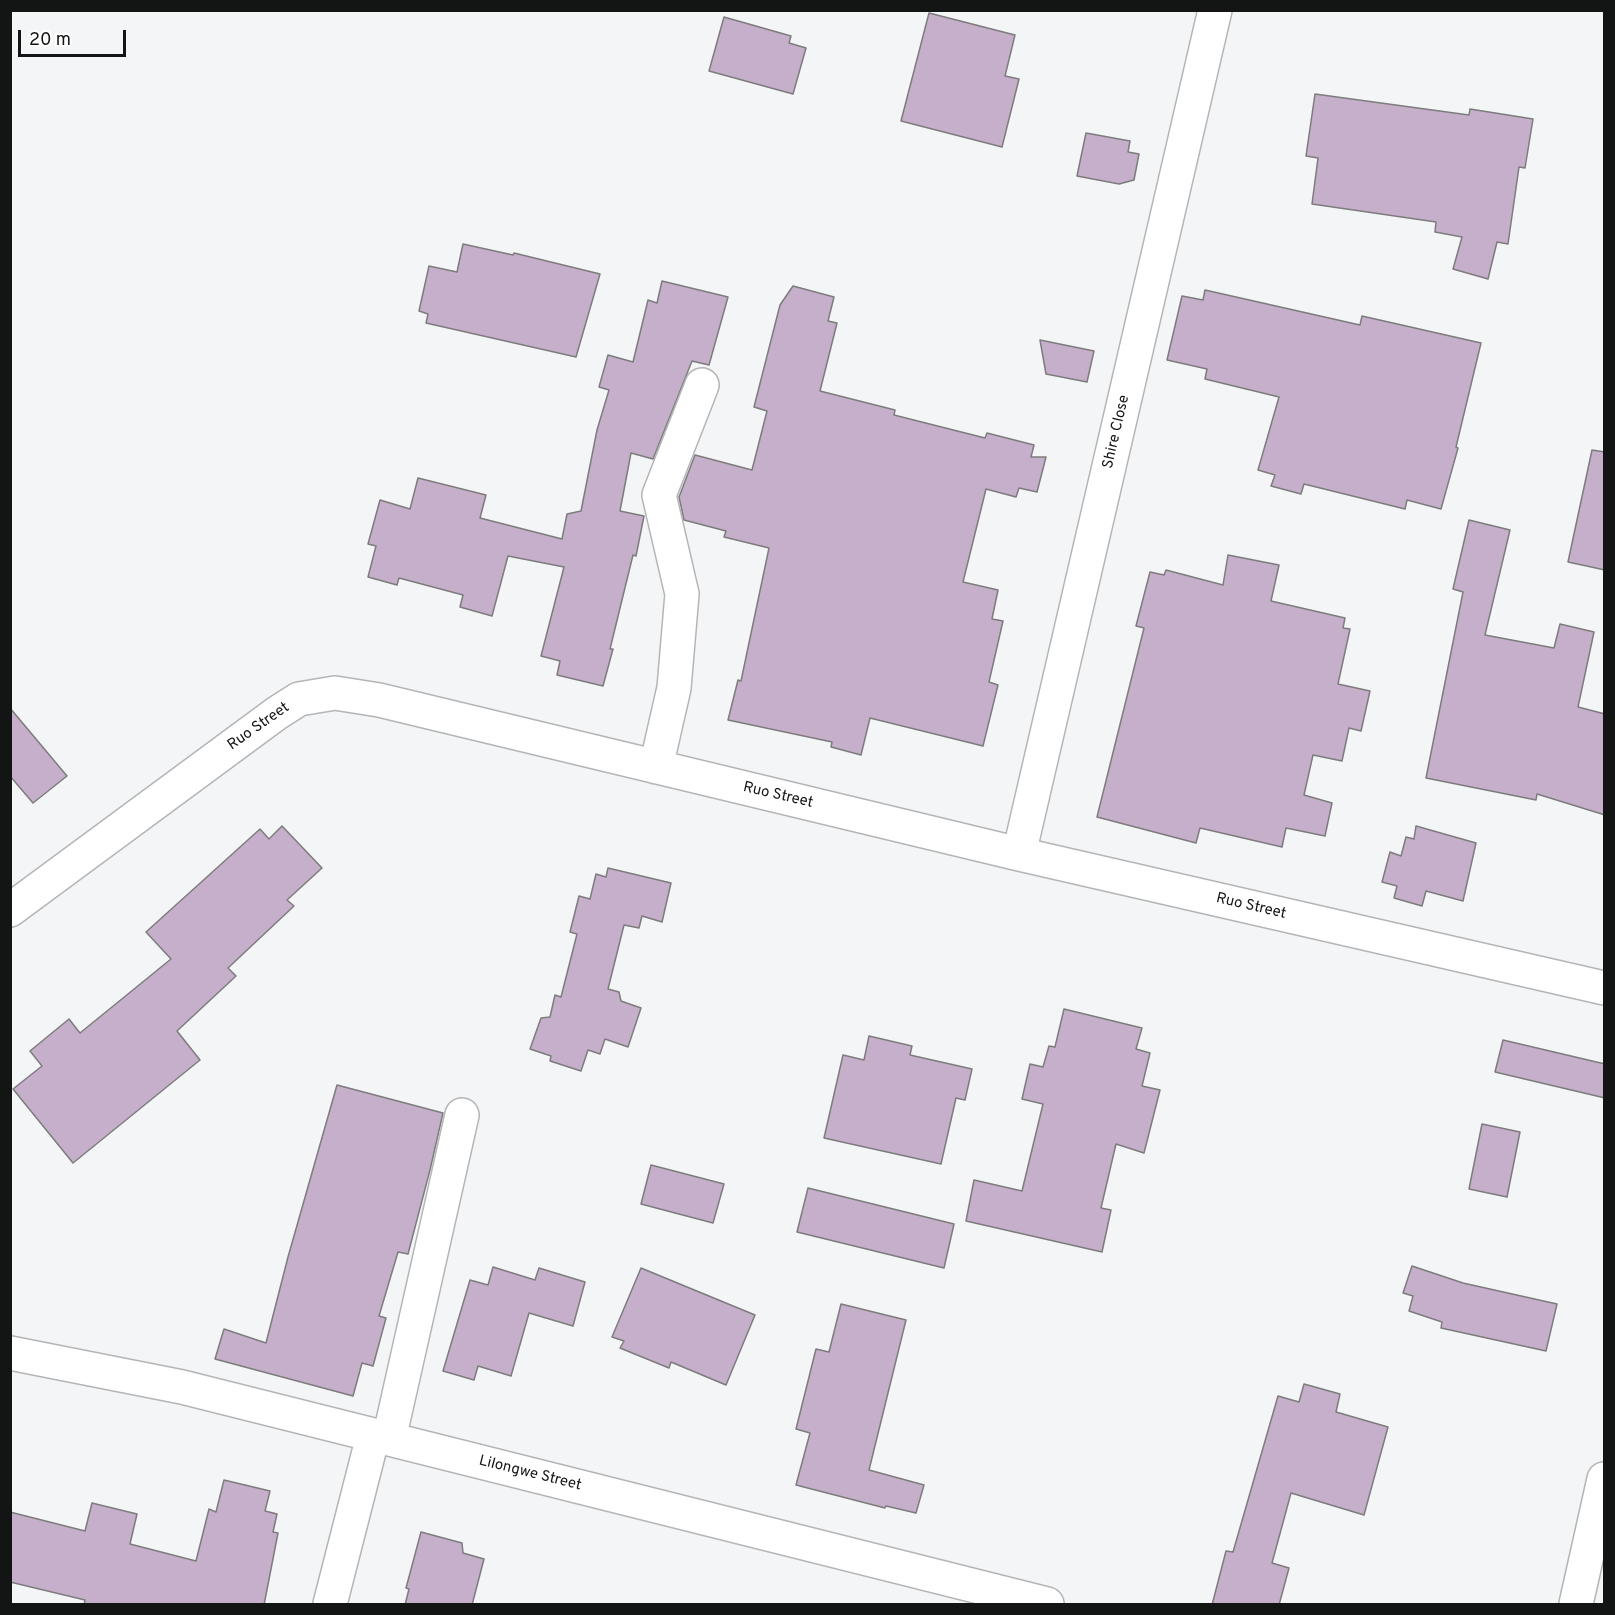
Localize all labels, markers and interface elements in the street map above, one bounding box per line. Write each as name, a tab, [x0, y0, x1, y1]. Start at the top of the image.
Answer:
scale bar	[21, 18, 129, 56]
text: 20 m	[29, 29, 71, 52]
street label: Shire Close	[1100, 393, 1134, 471]
street label: Ruo Street	[225, 699, 293, 755]
street label: Ruo Street	[741, 779, 815, 813]
street label: Ruo Street	[1214, 890, 1288, 924]
street label: Lilongwe Street	[477, 1453, 583, 1495]

